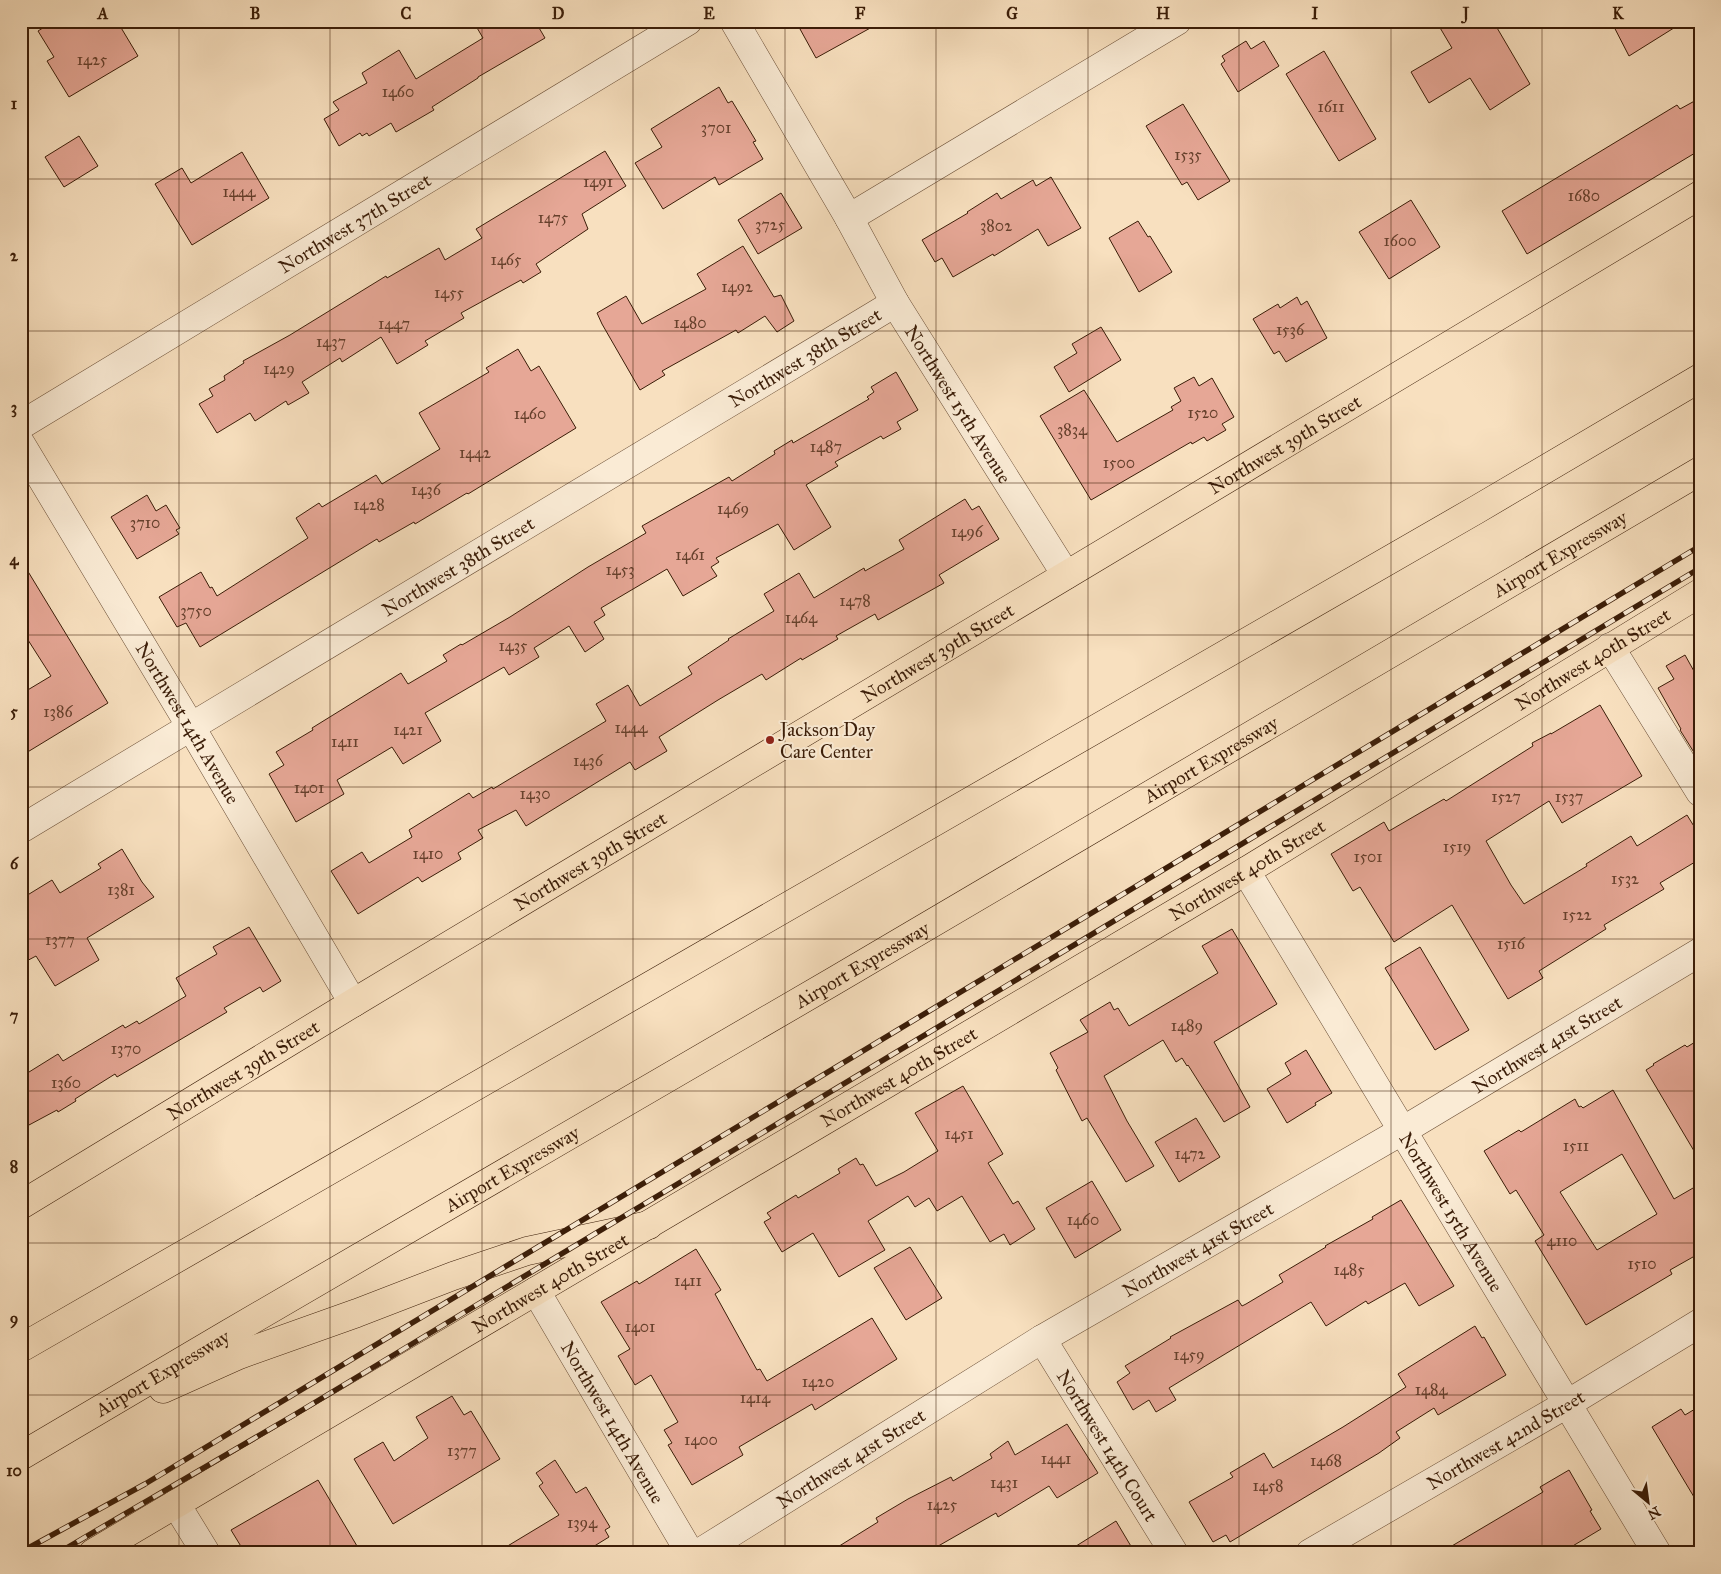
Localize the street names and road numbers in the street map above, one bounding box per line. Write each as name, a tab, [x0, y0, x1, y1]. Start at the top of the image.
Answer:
street label: Northwest 37th Street	[274, 168, 435, 278]
street label: Northwest 38th Street	[724, 302, 886, 412]
street label: Northwest 15th Avenue	[900, 321, 1017, 487]
street label: Northwest 39th Street	[1204, 389, 1365, 499]
street label: Airport Expressway	[1488, 505, 1632, 602]
street label: Northwest 38th Street	[377, 511, 539, 621]
street label: Northwest 39th Street	[857, 598, 1018, 707]
street label: Northwest 40th Street	[1511, 602, 1675, 715]
street label: Northwest 14th Avenue	[131, 638, 245, 808]
street label: Airport Expressway	[1139, 710, 1283, 808]
street label: Northwest 39th Street	[509, 806, 671, 915]
street label: Northwest 40th Street	[1165, 814, 1329, 925]
street label: Airport Expressway	[790, 916, 934, 1013]
street label: Northwest 41st Street	[1468, 990, 1626, 1098]
street label: Northwest 39th Street	[163, 1015, 324, 1125]
street label: Northwest 40th Street	[816, 1021, 981, 1132]
street label: Airport Expressway	[440, 1120, 584, 1217]
street label: Northwest 15th Avenue	[1395, 1128, 1508, 1296]
street label: Northwest 41st Street	[1118, 1196, 1278, 1302]
street label: Northwest 40th Street	[468, 1227, 633, 1338]
street label: Airport Expressway	[90, 1324, 234, 1422]
street label: Northwest 14th Avenue	[556, 1337, 670, 1507]
street label: Northwest 14th Court	[1052, 1365, 1163, 1526]
street label: Northwest 42nd Street	[1422, 1385, 1589, 1494]
street label: Northwest 41st Street	[772, 1403, 930, 1513]

